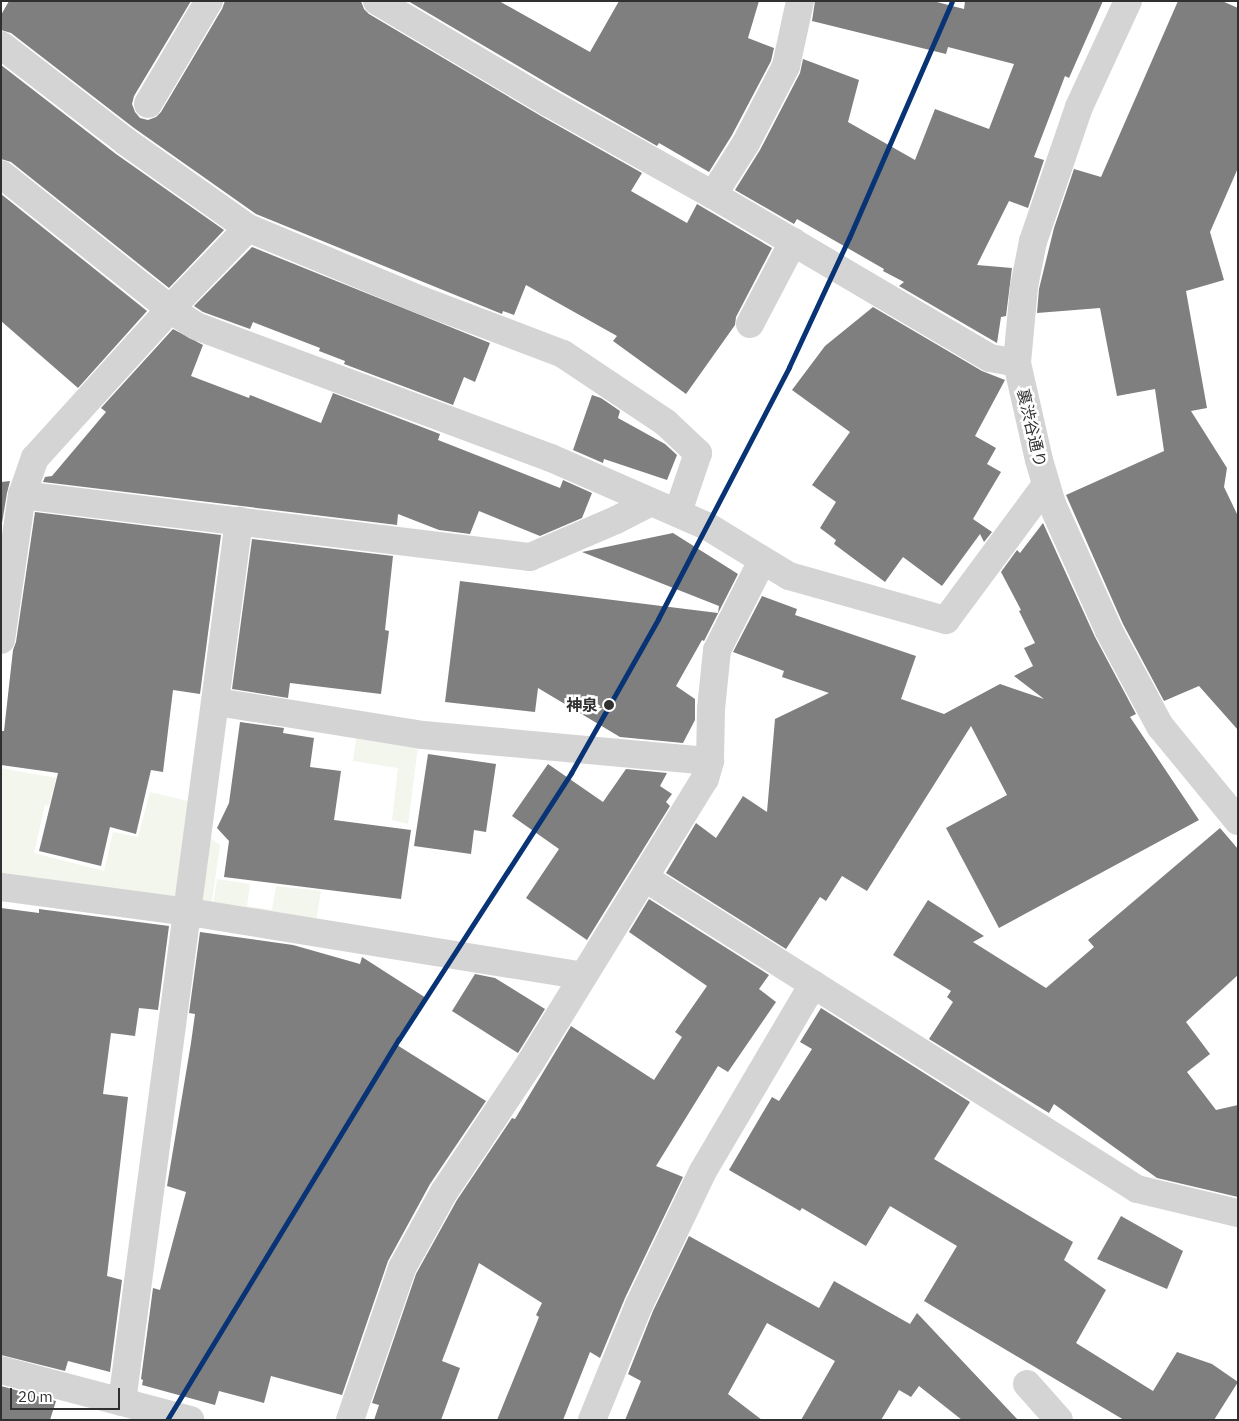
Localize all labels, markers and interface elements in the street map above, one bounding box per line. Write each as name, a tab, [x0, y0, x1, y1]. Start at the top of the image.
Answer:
street label: 裏渋谷通り	[1014, 387, 1050, 469]
place label: 神泉	[566, 695, 598, 715]
marker: 神泉	[602, 698, 616, 712]
scale bar	[12, 1378, 122, 1410]
text: 20 m	[18, 1387, 53, 1406]

